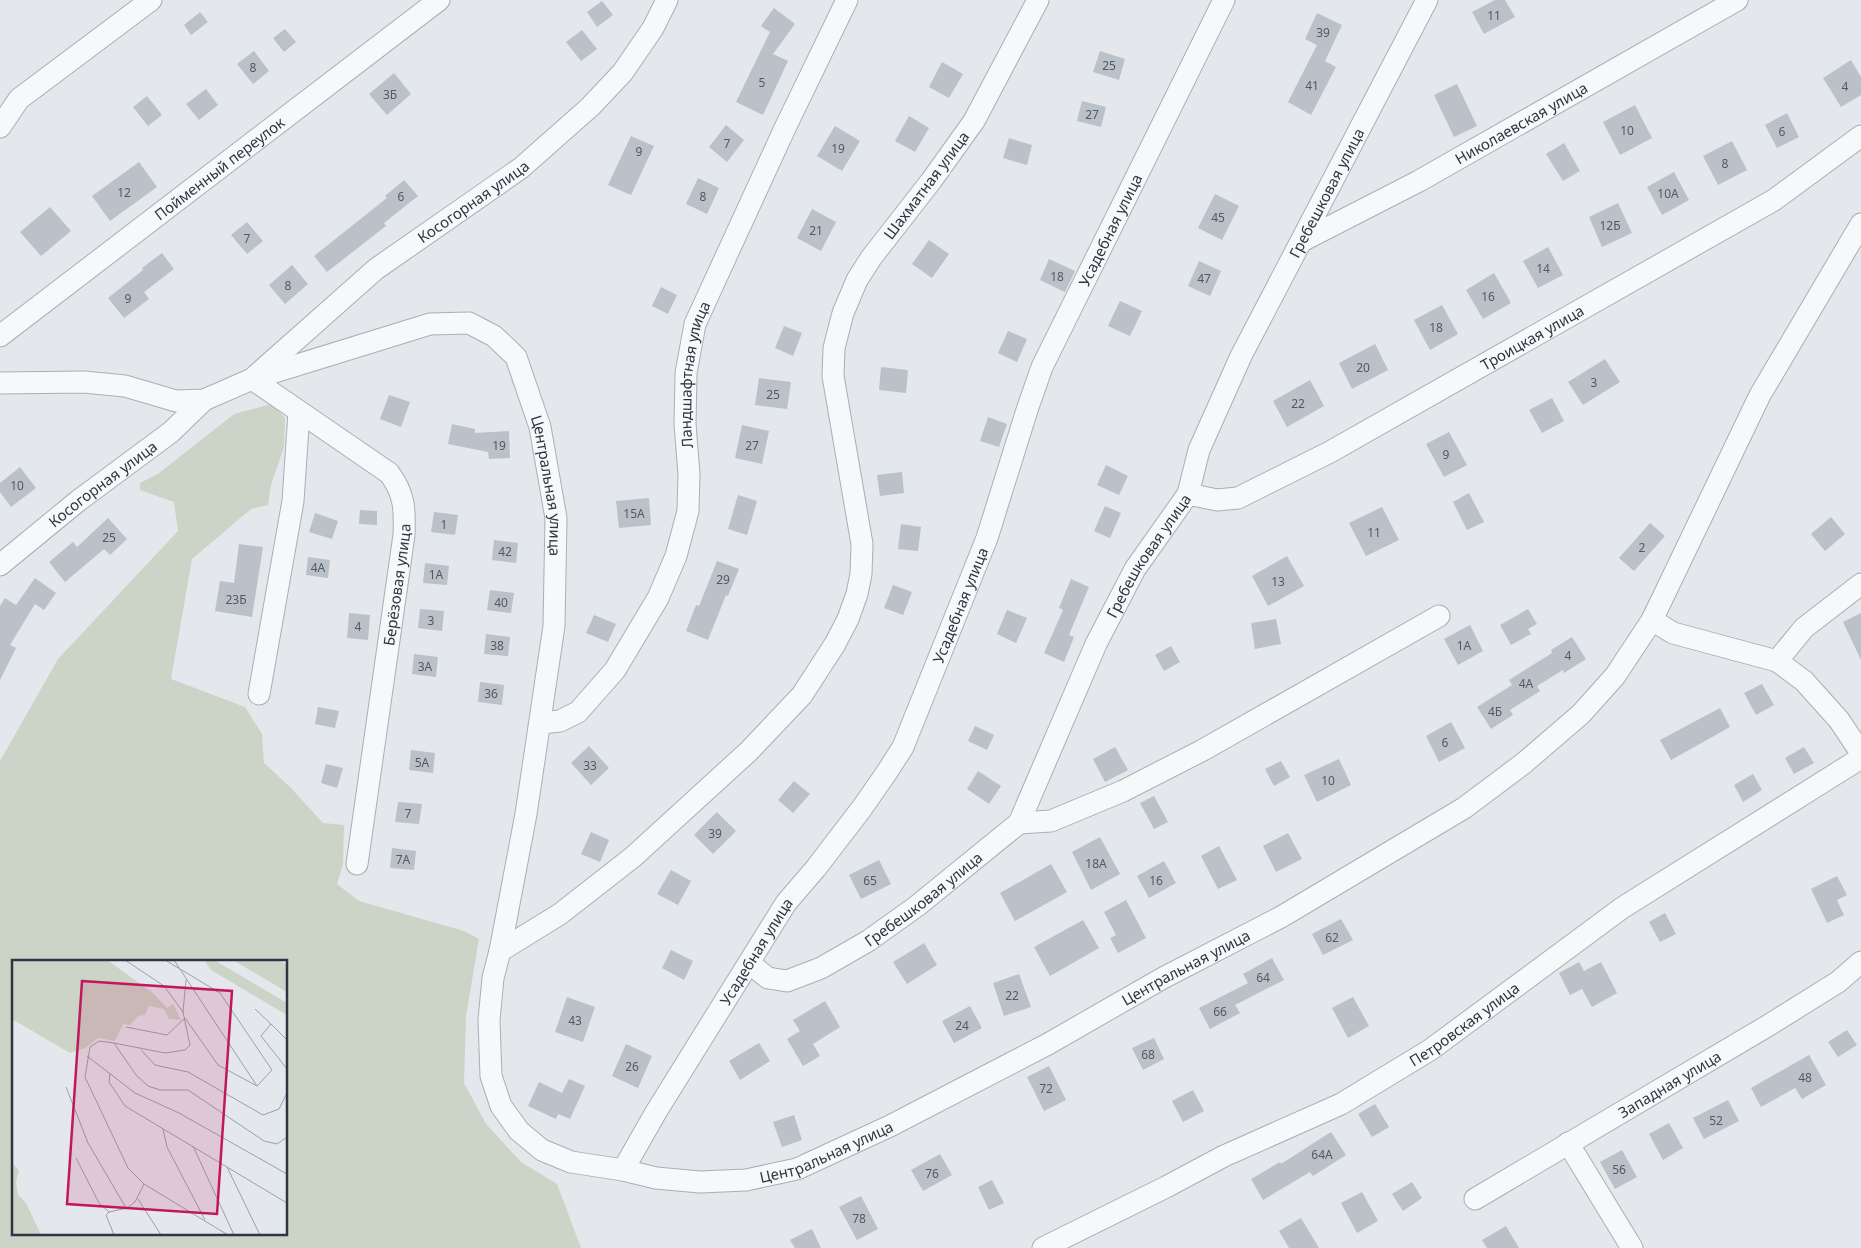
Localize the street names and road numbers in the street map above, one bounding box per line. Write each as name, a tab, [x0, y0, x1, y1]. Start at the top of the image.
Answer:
street label: Николаевская улица	[1451, 77, 1591, 169]
street label: Пойменный переулок	[150, 112, 288, 225]
street label: Гребешковая улица	[1284, 124, 1368, 261]
street label: Шахматная улица	[879, 127, 973, 243]
street label: Косогорная улица	[413, 156, 533, 247]
street label: Усадебная улица	[1074, 170, 1146, 289]
street label: Ландшафтная улица	[675, 298, 714, 449]
street label: Троицкая улица	[1477, 300, 1587, 374]
street label: Центральная улица	[527, 412, 566, 556]
street label: Косогорная улица	[44, 436, 161, 531]
street label: Гребешковая улица	[1101, 490, 1195, 621]
street label: Берёзовая улица	[378, 523, 414, 647]
street label: Усадебная улица	[928, 544, 992, 666]
street label: Гребешковая улица	[860, 847, 986, 951]
street label: Усадебная улица	[715, 893, 797, 1009]
street label: Центральная улица	[1118, 925, 1253, 1010]
street label: Петровская улица	[1405, 978, 1523, 1070]
street label: Западная улица	[1614, 1046, 1725, 1122]
street label: Центральная улица	[758, 1116, 896, 1187]

